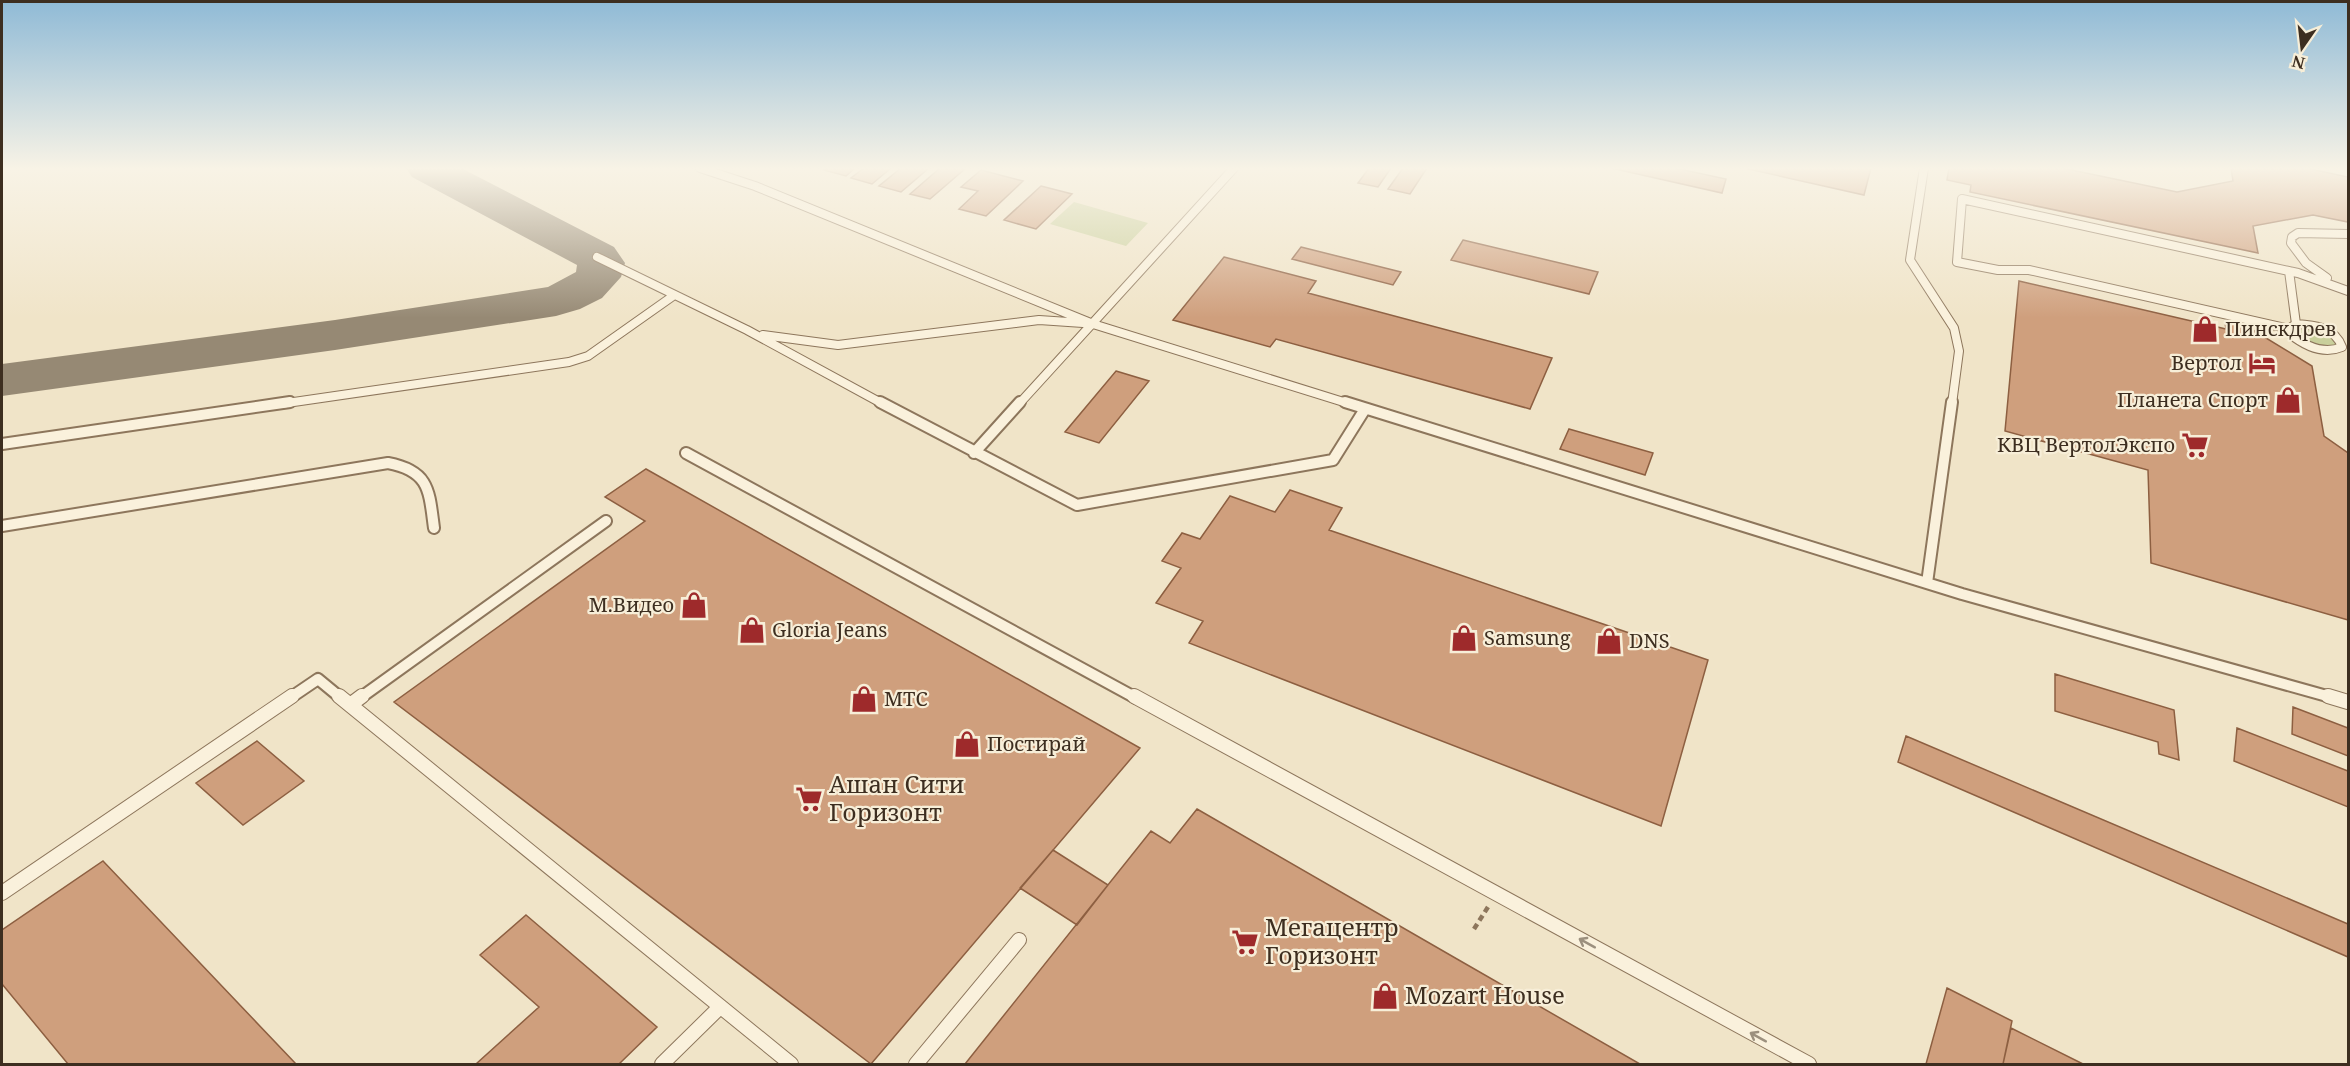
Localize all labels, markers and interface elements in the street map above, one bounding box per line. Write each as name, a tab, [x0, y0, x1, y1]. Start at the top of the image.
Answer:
north arrow	[2272, 18, 2332, 78]
text: N	[2289, 50, 2307, 75]
shop icon: Пинскдрев	[2190, 314, 2220, 344]
place label: Пинскдрев	[2225, 315, 2336, 342]
hotel icon: Вертол	[2247, 348, 2277, 378]
place label: Вертол	[2171, 349, 2242, 376]
shop icon: Планета Спорт	[2273, 385, 2303, 415]
place label: Планета Спорт	[2117, 386, 2268, 413]
supermarket icon: КВЦ ВертолЭкспо	[2180, 430, 2210, 460]
place label: КВЦ ВертолЭкспо	[1997, 431, 2175, 458]
shop icon: М.Видео	[679, 590, 709, 620]
place label: М.Видео	[589, 591, 674, 618]
shop icon: Gloria Jeans	[737, 615, 767, 645]
place label: Gloria Jeans	[772, 616, 887, 643]
shop icon: Samsung	[1449, 623, 1479, 653]
place label: Samsung	[1484, 624, 1571, 651]
shop icon: DNS	[1594, 626, 1624, 656]
place label: DNS	[1629, 627, 1670, 654]
shop icon: МТС	[849, 684, 879, 714]
place label: МТС	[884, 685, 928, 712]
shop icon: Постирай	[952, 729, 982, 759]
place label: Постирай	[987, 730, 1086, 757]
place label: Ашан Сити Горизонт	[829, 767, 964, 828]
supermarket icon: Ашан Сити Горизонт	[794, 784, 824, 814]
place label: Мегацентр Горизонт	[1265, 910, 1399, 971]
supermarket icon: Мегацентр Горизонт	[1230, 927, 1260, 957]
one-way arrow	[1578, 937, 1596, 948]
place label: Mozart House	[1405, 978, 1565, 1011]
shop icon: Mozart House	[1370, 981, 1400, 1011]
one-way arrow	[1750, 1030, 1767, 1042]

